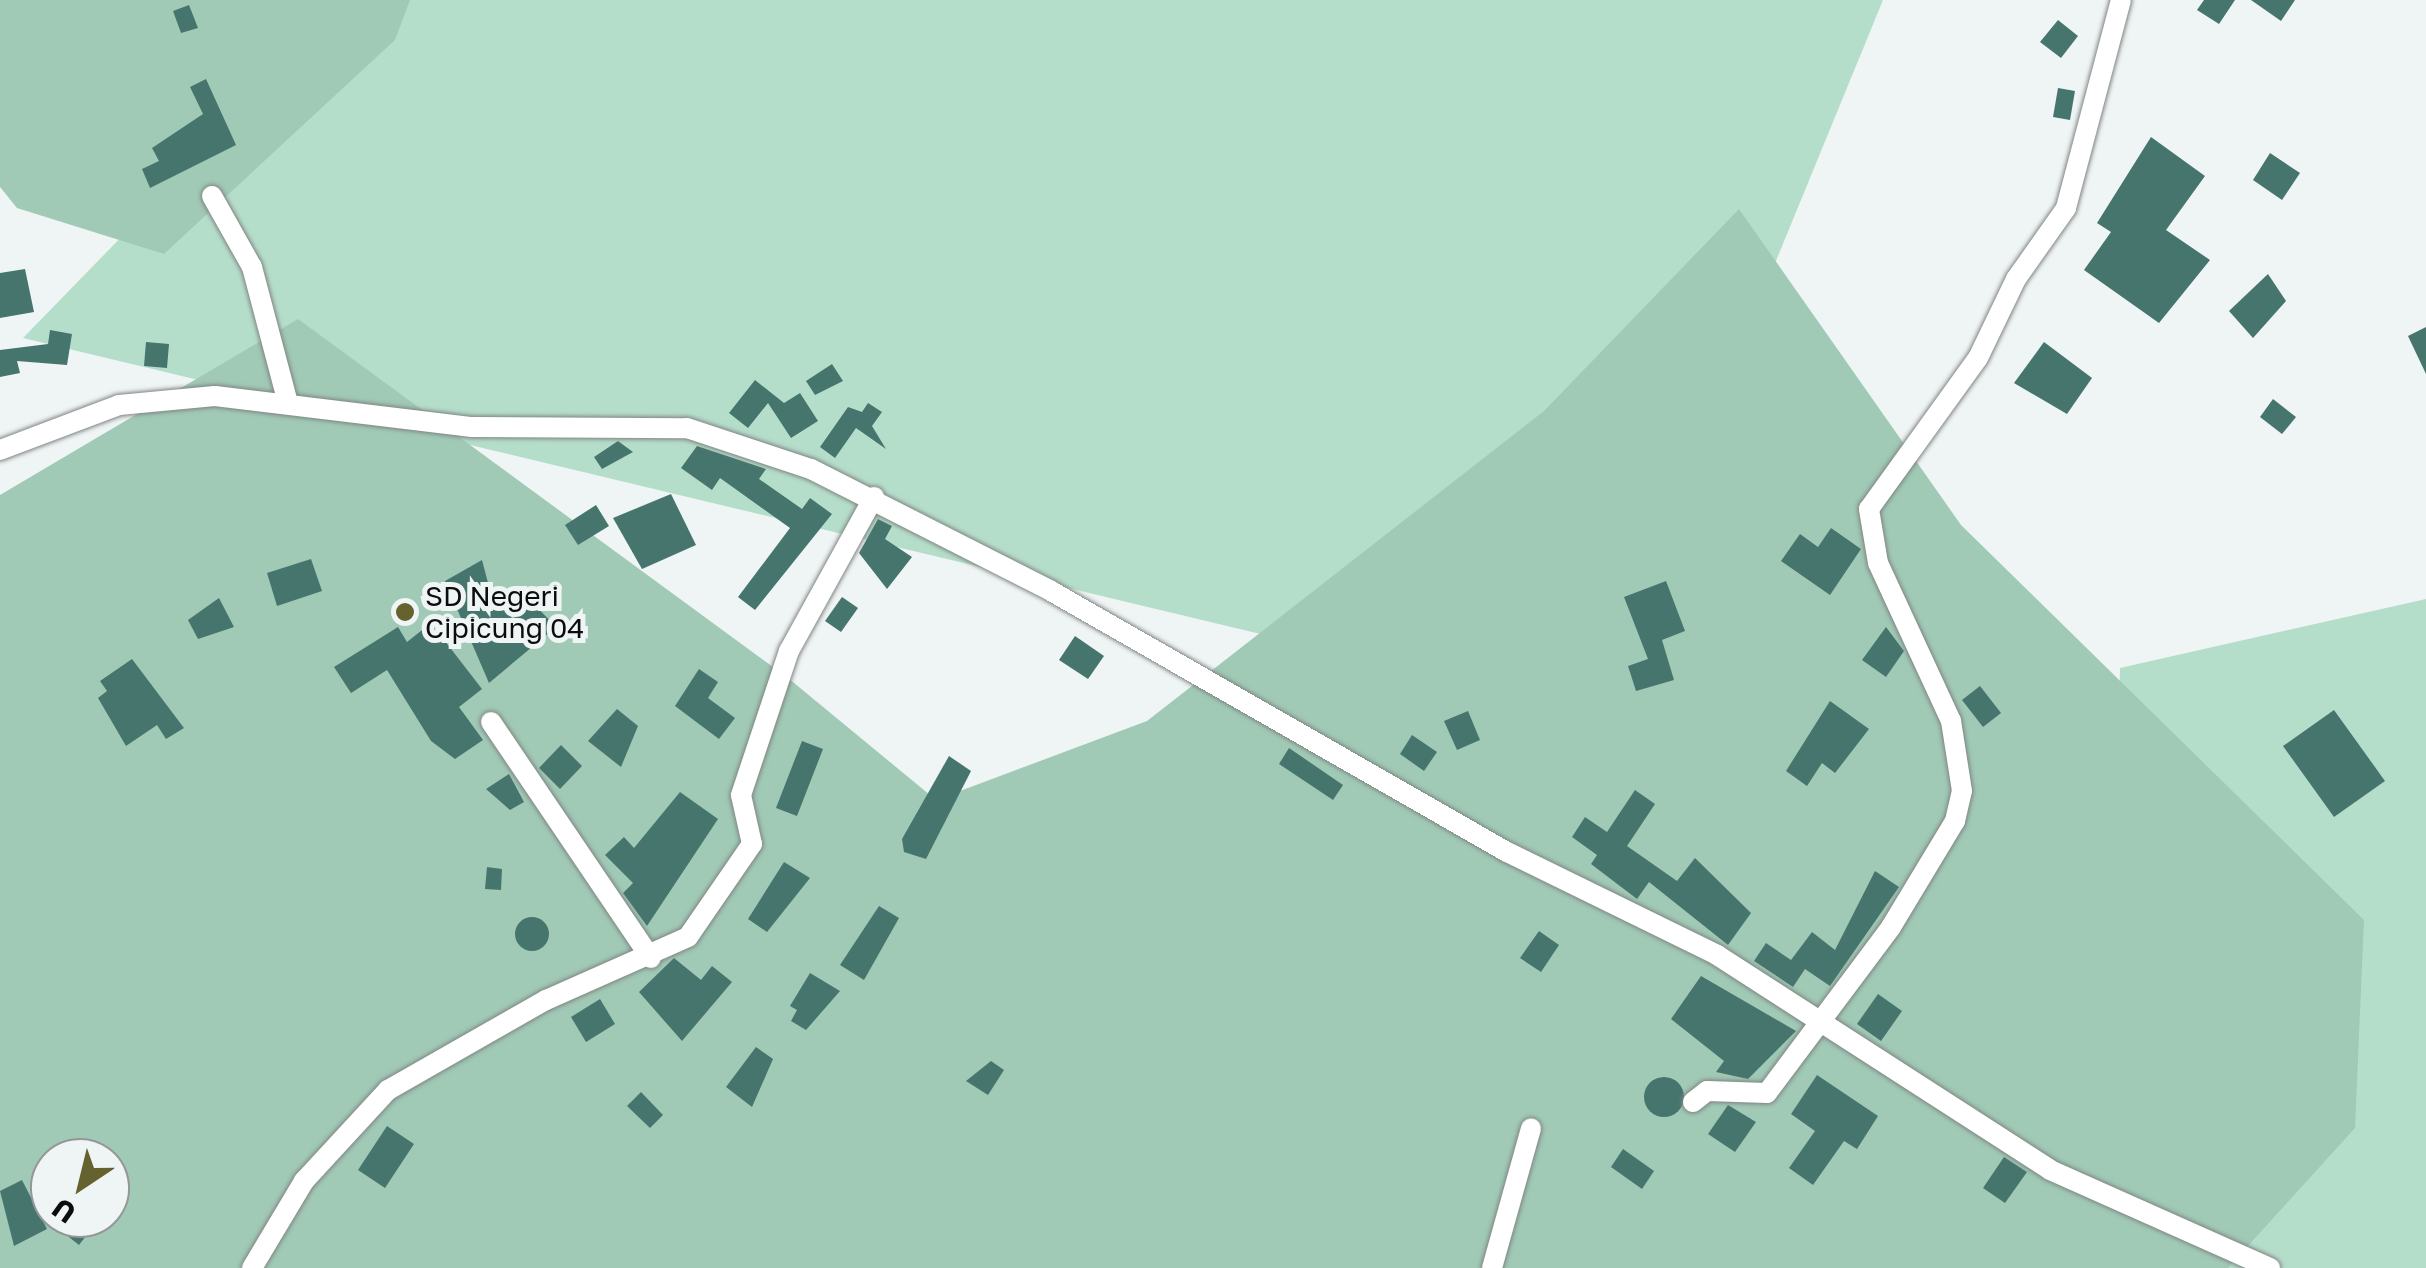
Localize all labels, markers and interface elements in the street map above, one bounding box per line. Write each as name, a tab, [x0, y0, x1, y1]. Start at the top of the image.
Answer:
place label: SD Negeri Cipicung 04	[425, 579, 584, 645]
marker: SD Negeri Cipicung 04	[394, 601, 416, 623]
north arrow	[30, 1138, 130, 1238]
text: U	[46, 1192, 82, 1231]

